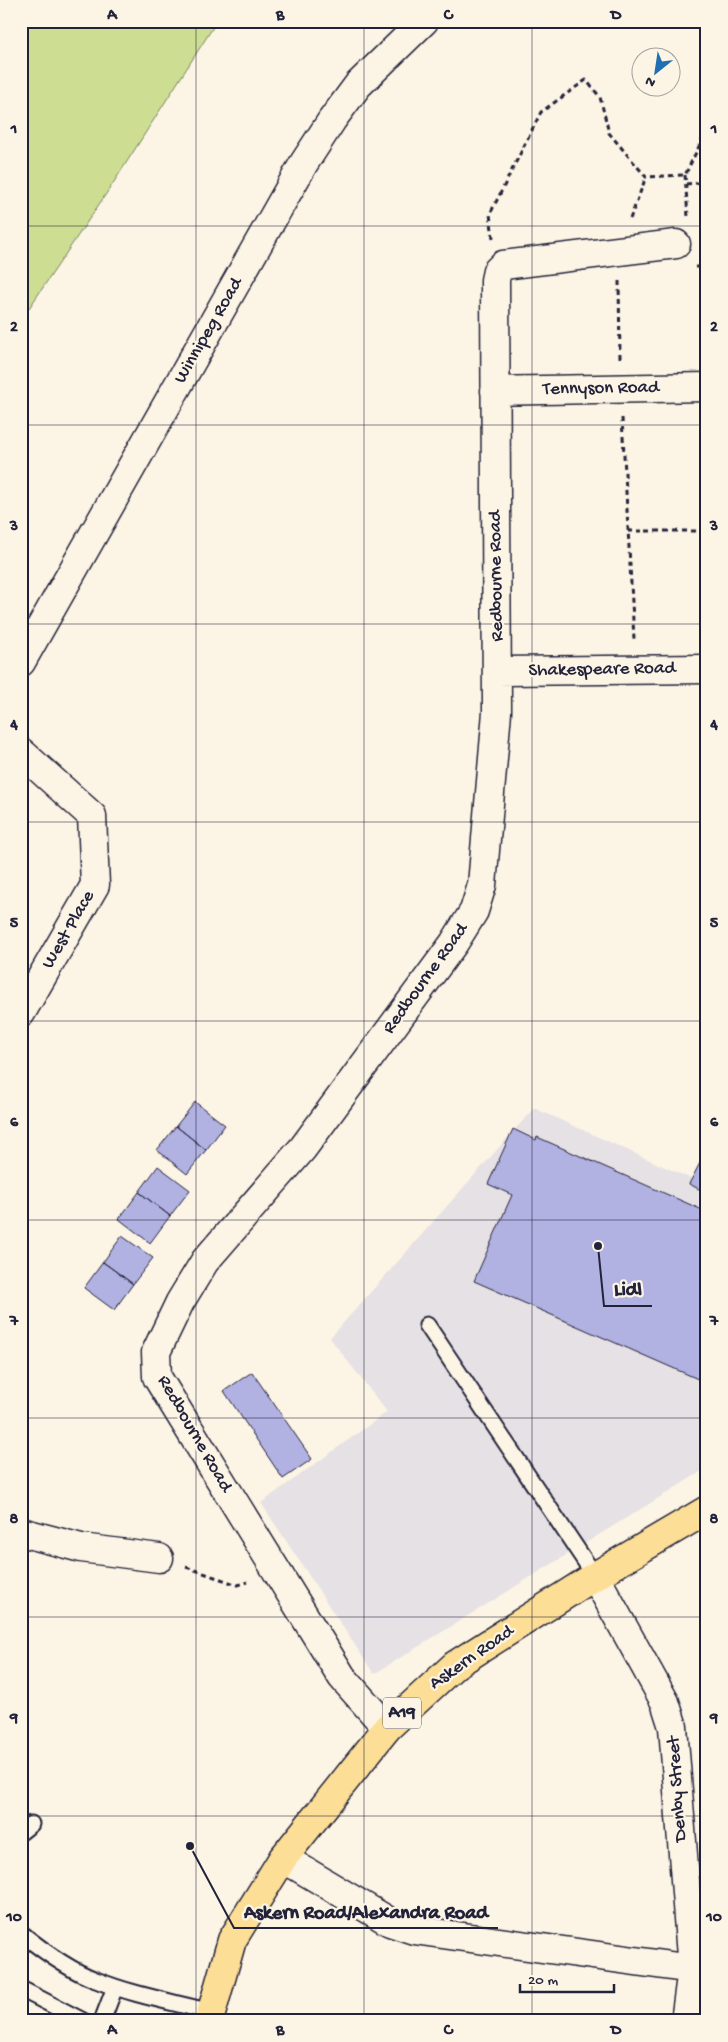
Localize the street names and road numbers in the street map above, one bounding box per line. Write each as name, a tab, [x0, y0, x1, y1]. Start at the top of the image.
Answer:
street label: Winnipeg Road	[169, 272, 249, 388]
street label: Tennyson Road	[542, 376, 661, 402]
street label: Redbourne Road	[484, 508, 510, 642]
street label: Shakespeare Road	[528, 657, 678, 683]
street label: West Place	[37, 887, 101, 973]
street label: Redbourne Road	[378, 918, 475, 1039]
street label: Redbourne Road	[151, 1371, 238, 1498]
street label: Askern Road	[425, 1619, 520, 1696]
road number: A19	[383, 1698, 421, 1729]
street label: Denby Street	[663, 1733, 693, 1845]

